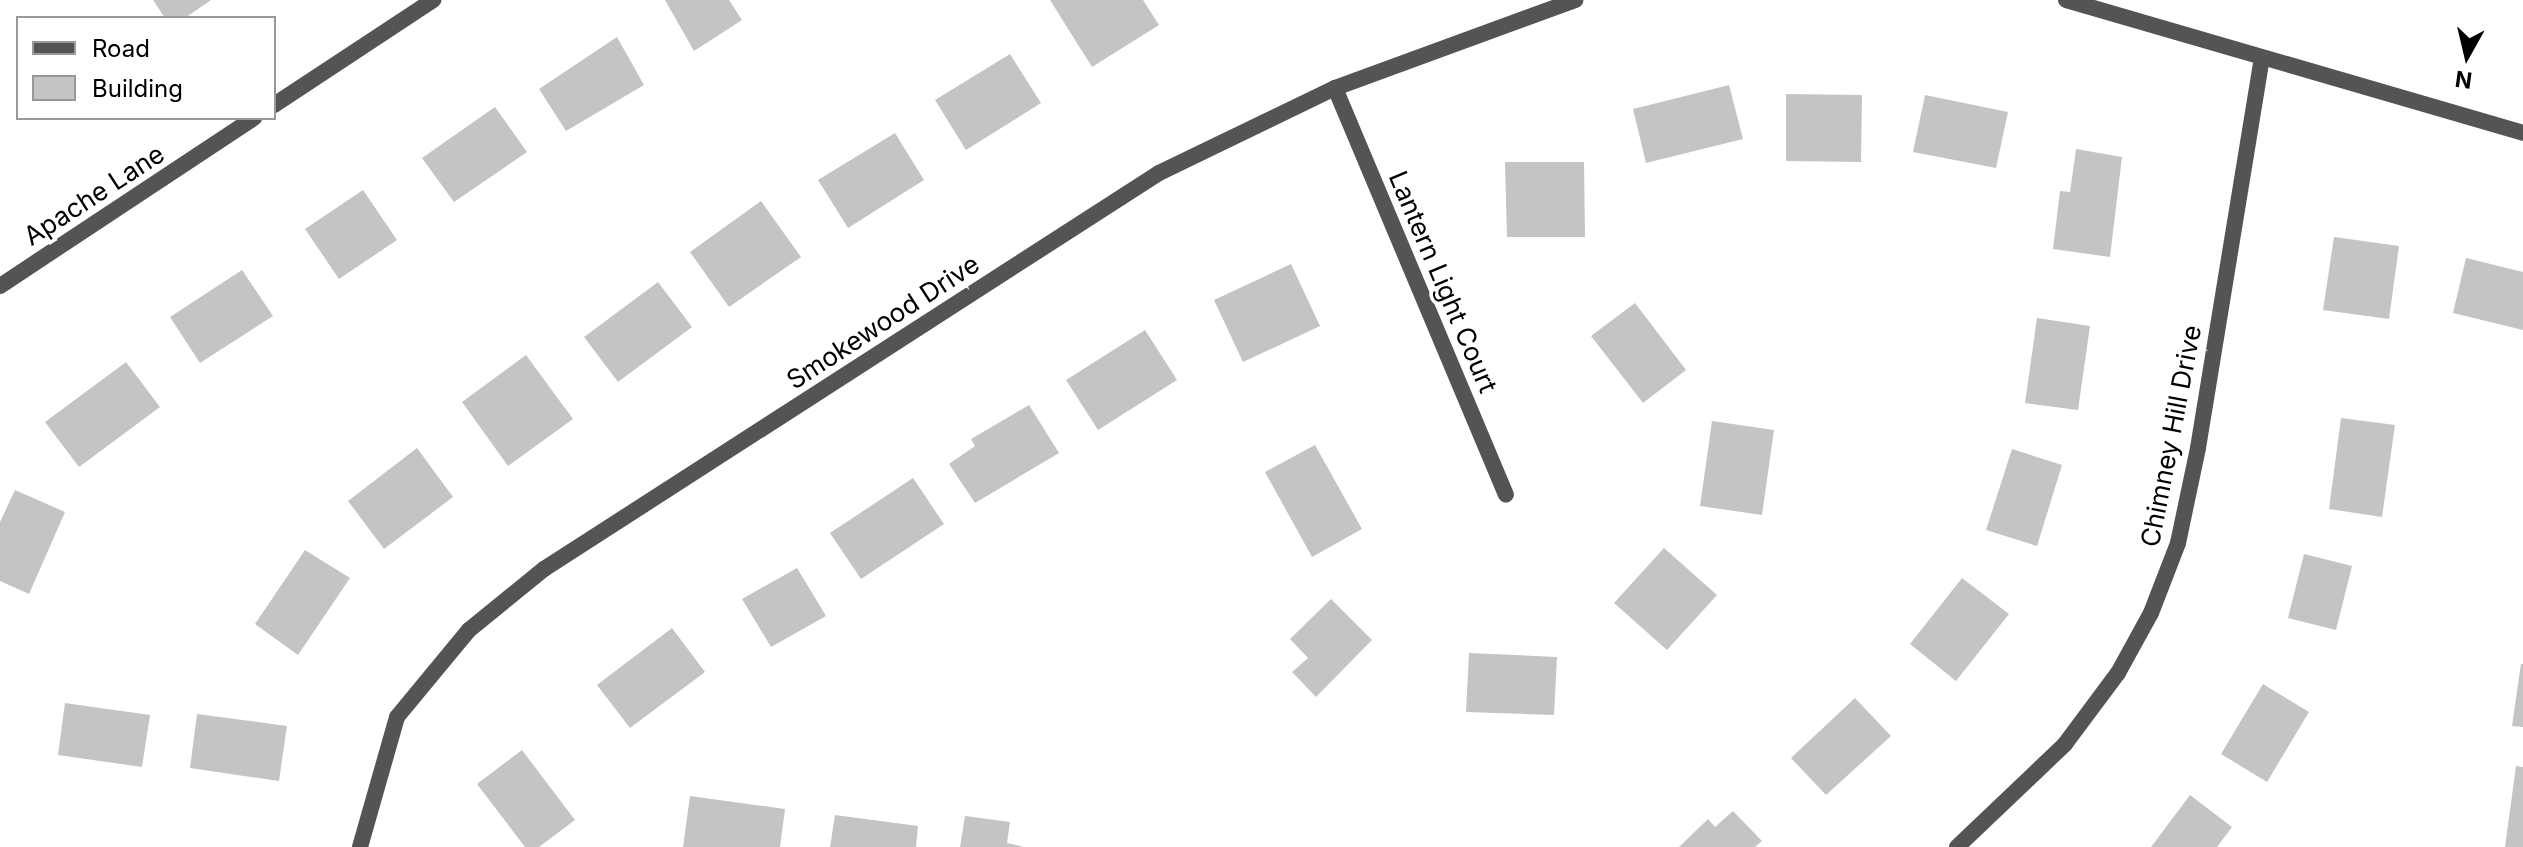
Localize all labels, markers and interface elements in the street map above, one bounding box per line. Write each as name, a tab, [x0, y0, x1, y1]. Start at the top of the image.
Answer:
legend	[16, 16, 276, 120]
north arrow	[2427, 16, 2507, 96]
text: Road	[92, 34, 150, 63]
text: N	[2454, 66, 2474, 94]
text: Building	[92, 74, 183, 103]
street label: Apache Lane	[18, 138, 170, 252]
street label: Lantern Light Court	[1382, 166, 1504, 398]
street label: Smokewood Drive	[781, 248, 985, 396]
street label: Chimney Hill Drive	[2134, 322, 2208, 550]

